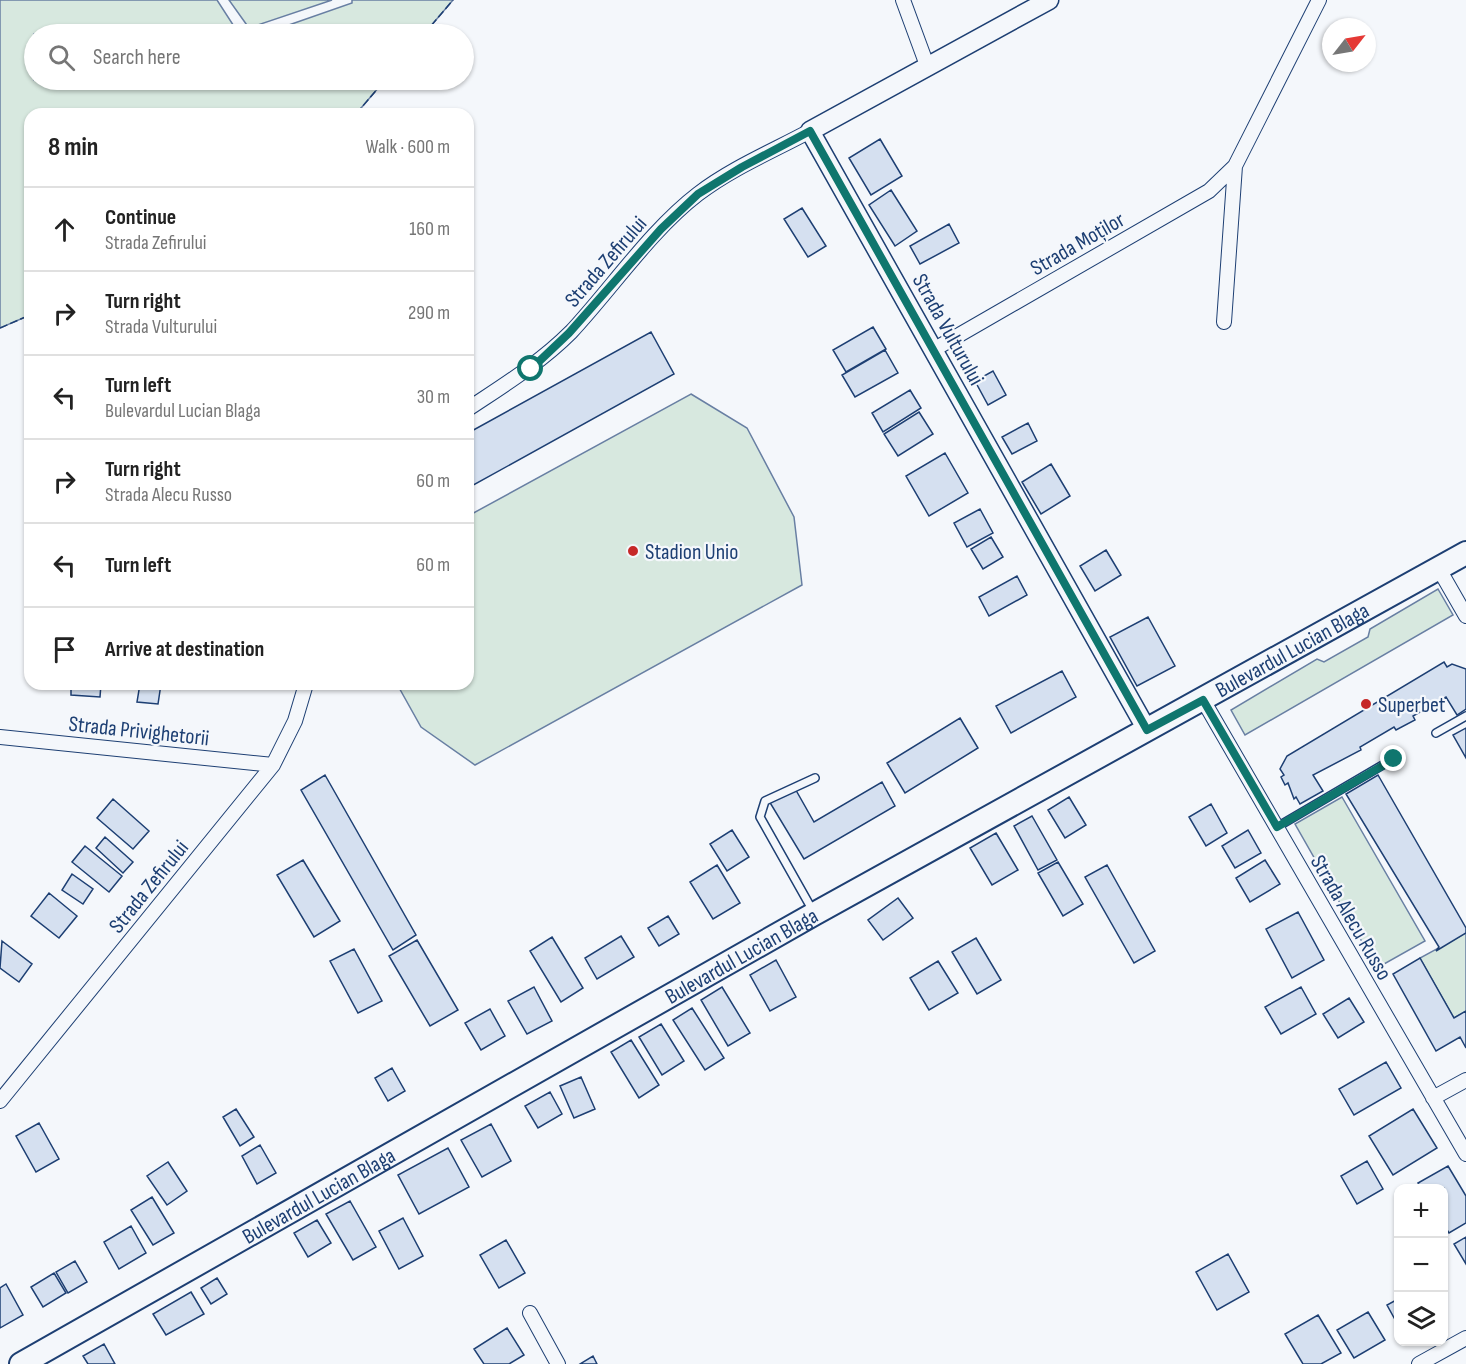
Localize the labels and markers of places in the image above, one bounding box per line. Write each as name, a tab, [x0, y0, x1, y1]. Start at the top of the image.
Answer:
place label: Stadion Unio	[645, 539, 738, 566]
marker: Stadion Unio	[626, 544, 640, 558]
place label: Superbet	[1378, 692, 1446, 719]
marker: Superbet	[1359, 697, 1373, 711]

